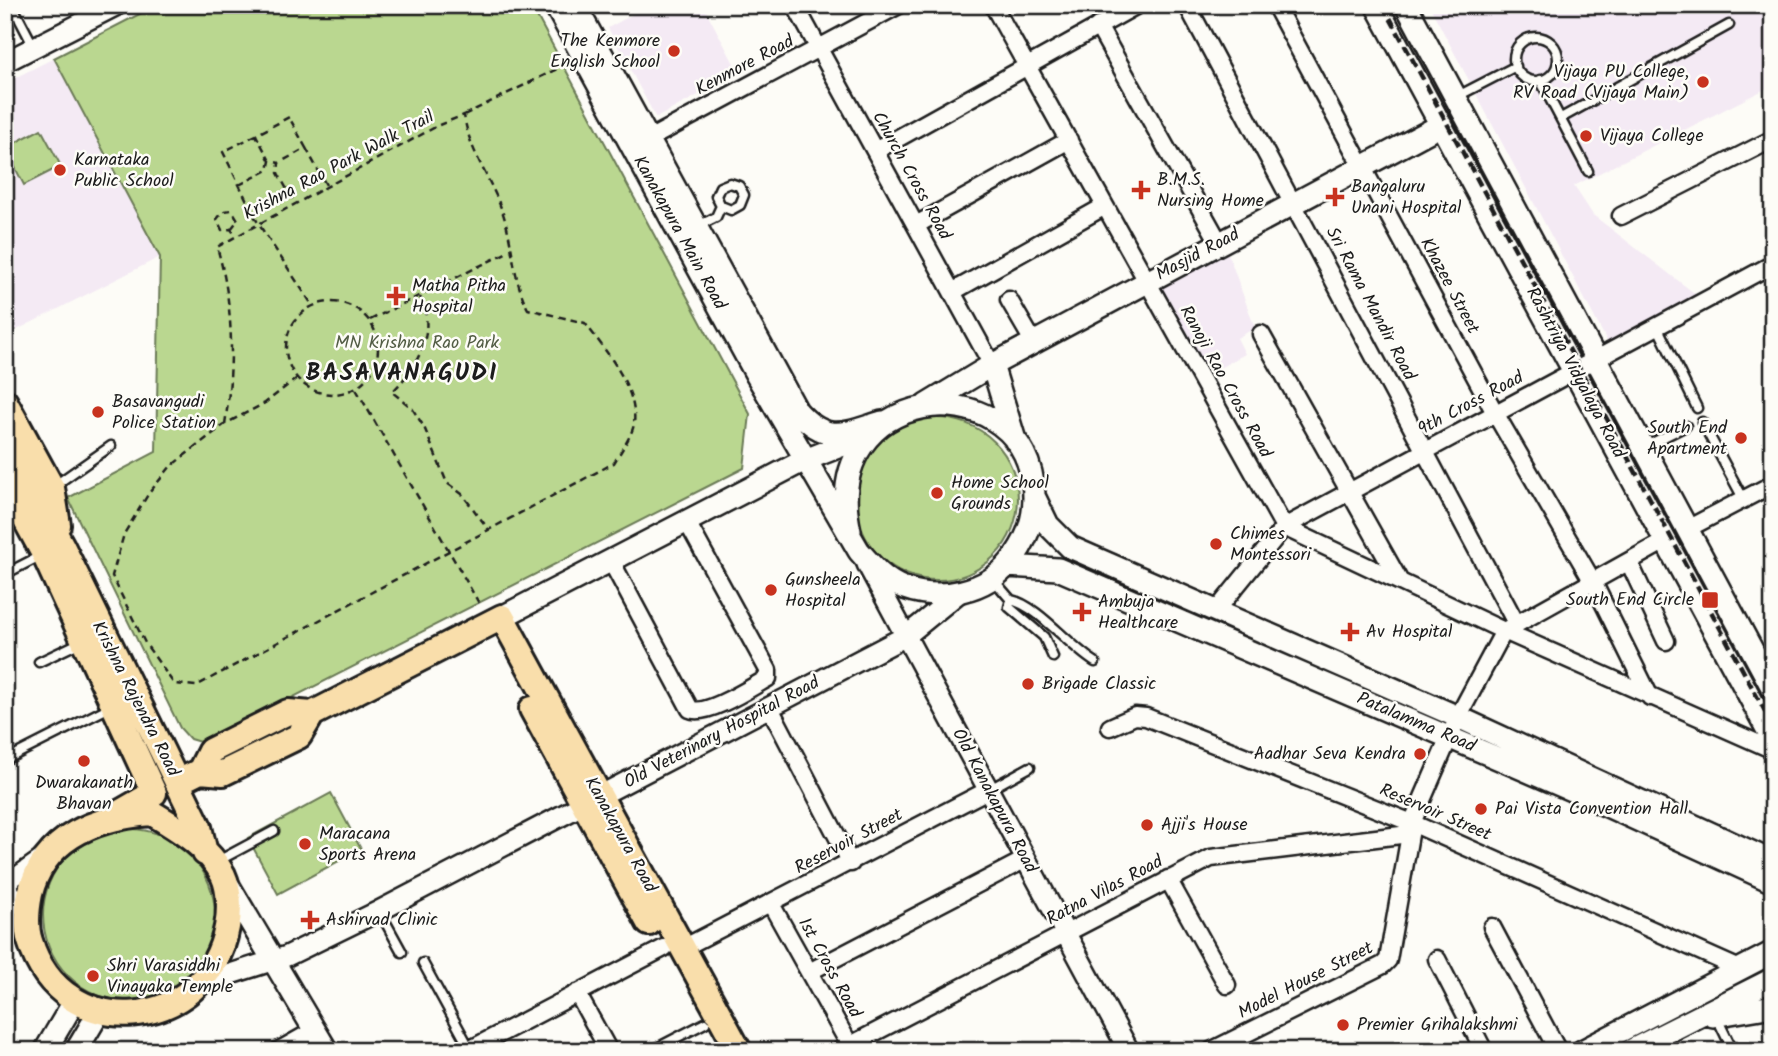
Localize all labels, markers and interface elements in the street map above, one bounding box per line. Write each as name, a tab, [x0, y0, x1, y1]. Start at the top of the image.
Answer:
place label: The Kenmore English School	[550, 27, 661, 77]
street label: Kenmore Road	[690, 27, 800, 104]
marker: The Kenmore English School	[666, 43, 682, 59]
place label: Vijaya PU College, RV Road (Vijaya Main)	[1513, 58, 1689, 108]
marker: Vijaya PU College, RV Road (Vijaya Main)	[1695, 74, 1711, 90]
street label: Krishna Rao Park Walk Trail	[238, 103, 440, 229]
street label: Church Cross Road	[864, 106, 959, 247]
place label: Vijaya College	[1600, 122, 1703, 151]
marker: Vijaya College	[1578, 128, 1594, 144]
place label: Karnataka Public School	[74, 146, 174, 196]
street label: Kanakapura Main Road	[624, 150, 734, 316]
marker: Karnataka Public School	[52, 162, 68, 178]
place label: B.M.S. Nursing Home	[1157, 166, 1264, 216]
place label: Bangaluru Unani Hospital	[1351, 173, 1462, 223]
marker: B.M.S. Nursing Home	[1131, 180, 1151, 200]
marker: Bangaluru Unani Hospital	[1325, 187, 1345, 207]
street label: Masjid Road	[1151, 220, 1246, 289]
street label: Sri Rama Mandir Road	[1317, 222, 1423, 387]
street label: Khazee Street	[1411, 233, 1487, 340]
place label: Matha Pitha Hospital	[412, 272, 506, 322]
street label: Rashtriya Vidyalaya Road	[1518, 282, 1633, 465]
marker: Matha Pitha Hospital	[386, 286, 406, 306]
street label: Ranoji Rao Cross Road	[1171, 300, 1280, 465]
park label: MN Krishna Rao Park	[335, 329, 500, 358]
district label: BASAVANAGUDI	[306, 354, 498, 393]
street label: 9th Cross Road	[1413, 363, 1530, 444]
place label: Basavangudi Police Station	[112, 388, 216, 438]
marker: Basavangudi Police Station	[90, 404, 106, 420]
place label: South End Apartment	[1647, 414, 1728, 464]
marker: South End Apartment	[1733, 430, 1749, 446]
place label: Home School Grounds	[951, 469, 1049, 519]
marker: Home School Grounds	[929, 485, 945, 501]
place label: Chimes Montessori	[1230, 520, 1311, 570]
marker: Chimes Montessori	[1208, 536, 1224, 552]
place label: Gunsheela Hospital	[785, 566, 861, 616]
marker: Gunsheela Hospital	[763, 582, 779, 598]
place label: South End Circle	[1566, 586, 1694, 615]
place label: Ambuja Healthcare	[1098, 588, 1178, 638]
marker: South End Circle	[1700, 590, 1720, 610]
marker: Ambuja Healthcare	[1072, 602, 1092, 622]
street label: Krishna Rajendra Road	[83, 616, 187, 783]
place label: Av Hospital	[1366, 618, 1453, 647]
marker: Av Hospital	[1340, 622, 1360, 642]
street label: Old Veterinary Hospital Road	[619, 669, 826, 797]
place label: Brigade Classic	[1042, 670, 1156, 699]
marker: Brigade Classic	[1020, 676, 1036, 692]
street label: Patalamma Road	[1352, 685, 1481, 762]
street label: Old Kanakapura Road	[943, 723, 1045, 880]
place label: Aadhar Seva Kendra	[1254, 740, 1406, 769]
marker: Aadhar Seva Kendra	[1412, 746, 1428, 762]
marker: Dwarakanath Bhavan	[76, 753, 92, 769]
place label: Dwarakanath Bhavan	[35, 769, 133, 819]
street label: Kanakapura Road	[576, 772, 664, 899]
street label: Reservoir Street	[1374, 776, 1496, 850]
place label: Pai Vista Convention Hall	[1495, 795, 1689, 824]
street label: Reservoir Street	[790, 801, 909, 883]
marker: Pai Vista Convention Hall	[1473, 801, 1489, 817]
place label: Ajji's House	[1161, 811, 1248, 840]
marker: Ajji's House	[1139, 817, 1155, 833]
place label: Maracana Sports Arena	[319, 820, 416, 870]
marker: Maracana Sports Arena	[297, 836, 313, 852]
street label: Ratna Vilas Road	[1041, 847, 1170, 934]
place label: Ashirvad Clinic	[326, 906, 438, 935]
marker: Ashirvad Clinic	[300, 910, 320, 930]
street label: 1st Cross Road	[789, 912, 869, 1024]
street label: Model House Street	[1233, 934, 1380, 1028]
place label: Shri Varasiddhi Vinayaka Temple	[107, 952, 233, 1002]
marker: Shri Varasiddhi Vinayaka Temple	[85, 968, 101, 984]
place label: Premier Grihalakshmi	[1357, 1011, 1518, 1040]
marker: Premier Grihalakshmi	[1335, 1017, 1351, 1033]

